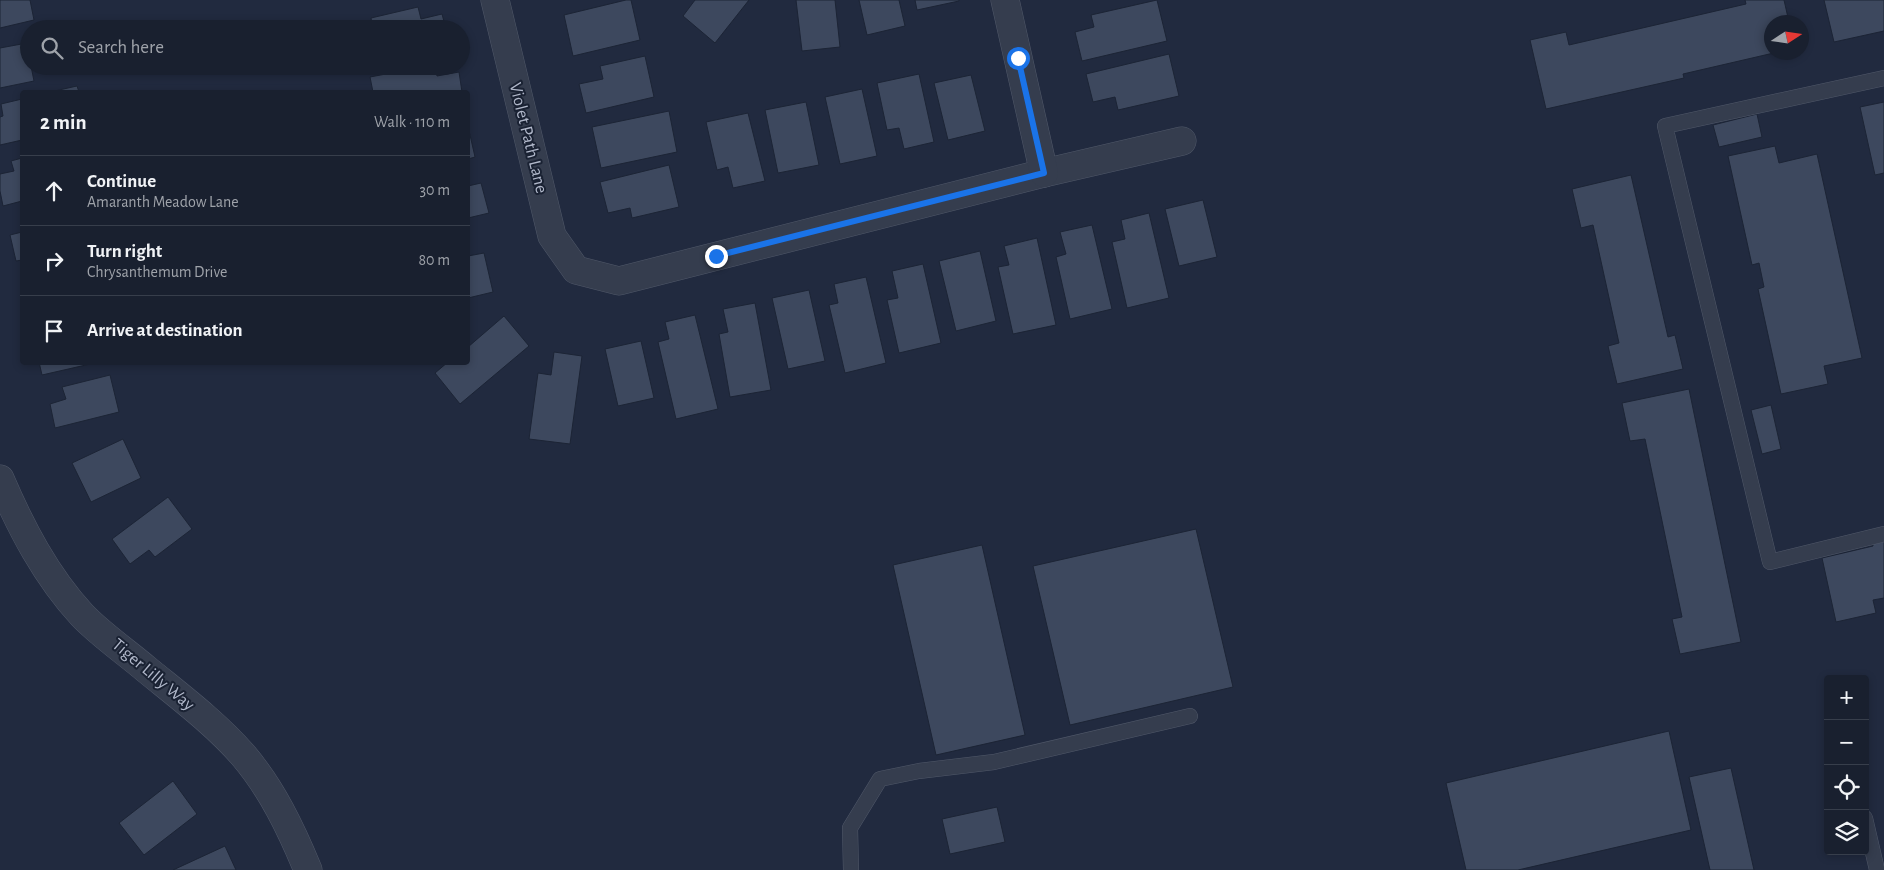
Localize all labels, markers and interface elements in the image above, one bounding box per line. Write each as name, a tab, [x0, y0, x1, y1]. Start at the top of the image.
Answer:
north arrow	[1764, 15, 1809, 60]
search box	[20, 20, 470, 75]
icon: search	[38, 34, 66, 62]
text: Search here	[78, 38, 164, 57]
route start	[1007, 47, 1030, 70]
street label: Violet Path Lane	[506, 81, 550, 195]
text: 2 min	[40, 112, 87, 133]
text: Walk · 110 m	[374, 114, 450, 130]
text: Continue	[87, 172, 156, 191]
icon: ahead	[40, 177, 68, 205]
text: 30 m	[420, 182, 450, 198]
text: Amaranth Meadow Lane	[87, 194, 239, 210]
text: Turn right	[87, 242, 162, 261]
route end	[705, 245, 728, 268]
icon: right	[40, 247, 68, 275]
text: 80 m	[419, 252, 450, 268]
text: Chrysanthemum Drive	[87, 264, 227, 280]
icon: arrive	[40, 317, 68, 345]
text: Arrive at destination	[87, 321, 243, 340]
street label: Tiger Lilly Way	[108, 636, 198, 715]
map controls	[1824, 675, 1869, 855]
button: +	[1824, 675, 1869, 720]
button: −	[1824, 720, 1869, 765]
button: locate	[1824, 765, 1869, 810]
button: layers	[1824, 810, 1869, 855]

